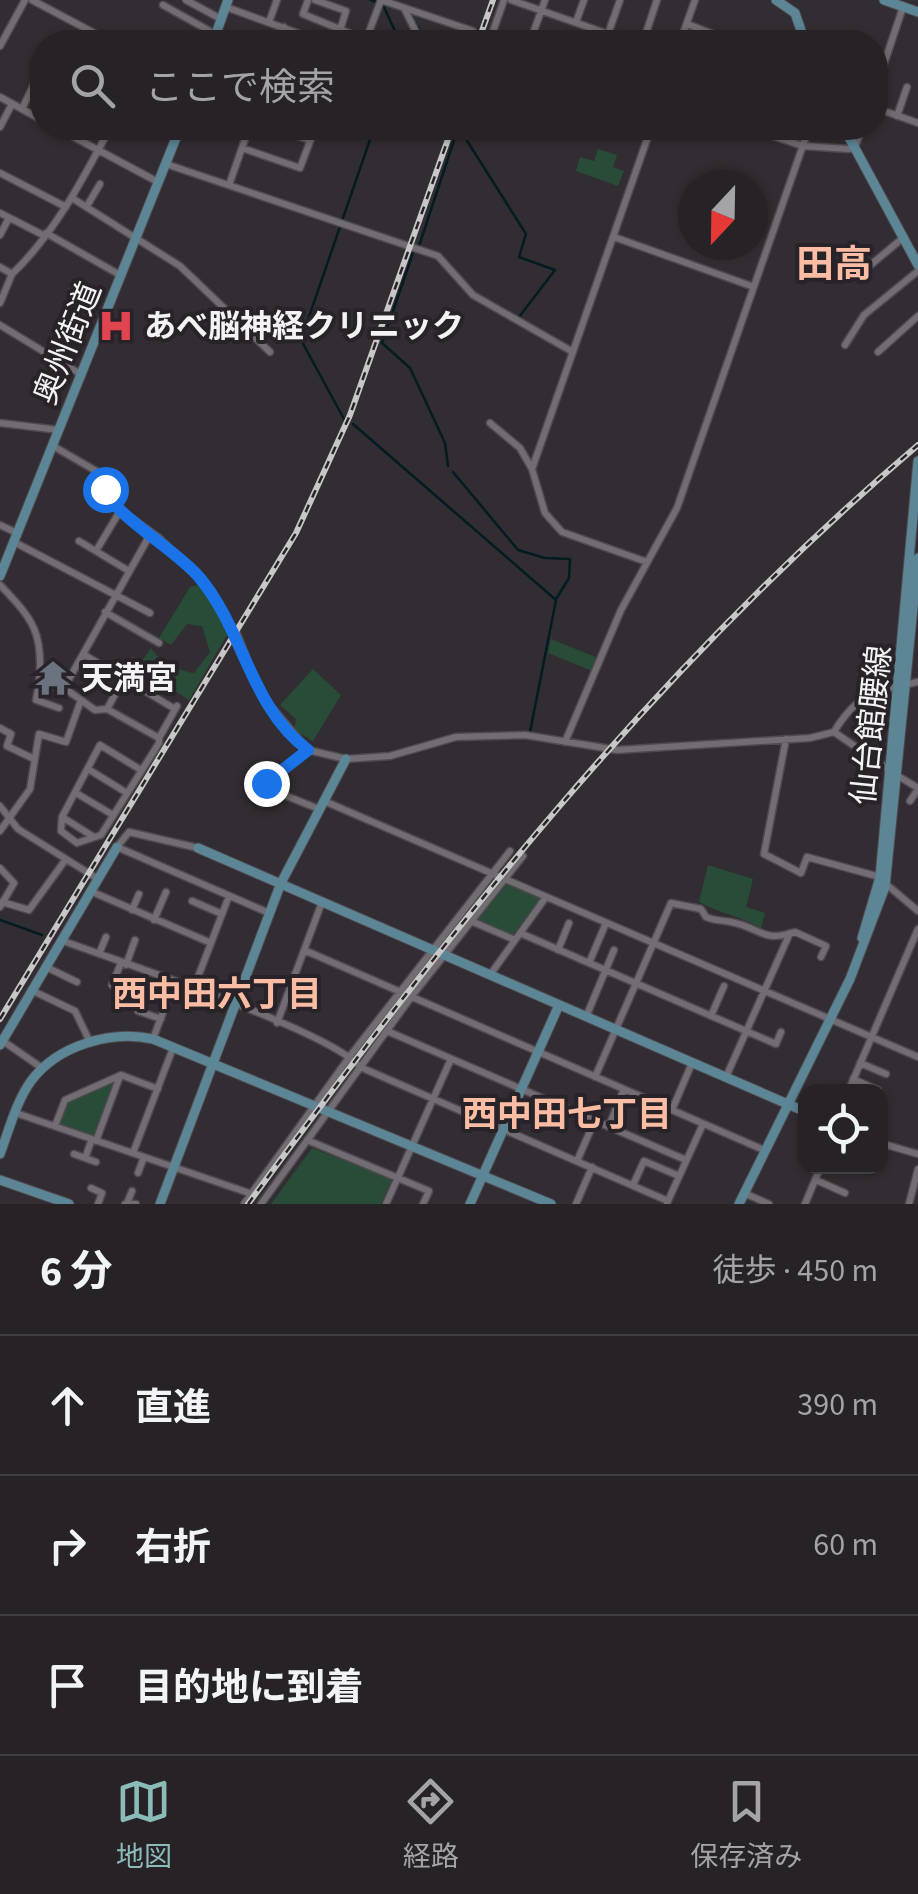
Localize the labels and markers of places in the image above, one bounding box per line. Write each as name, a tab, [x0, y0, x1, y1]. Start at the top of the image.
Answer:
place label: あべ脳神経クリニック	[144, 304, 464, 350]
hospital icon: あべ脳神経クリニック	[97, 307, 135, 345]
place label: 天満宮	[81, 656, 177, 702]
temple icon: 天満宮	[34, 659, 72, 697]

